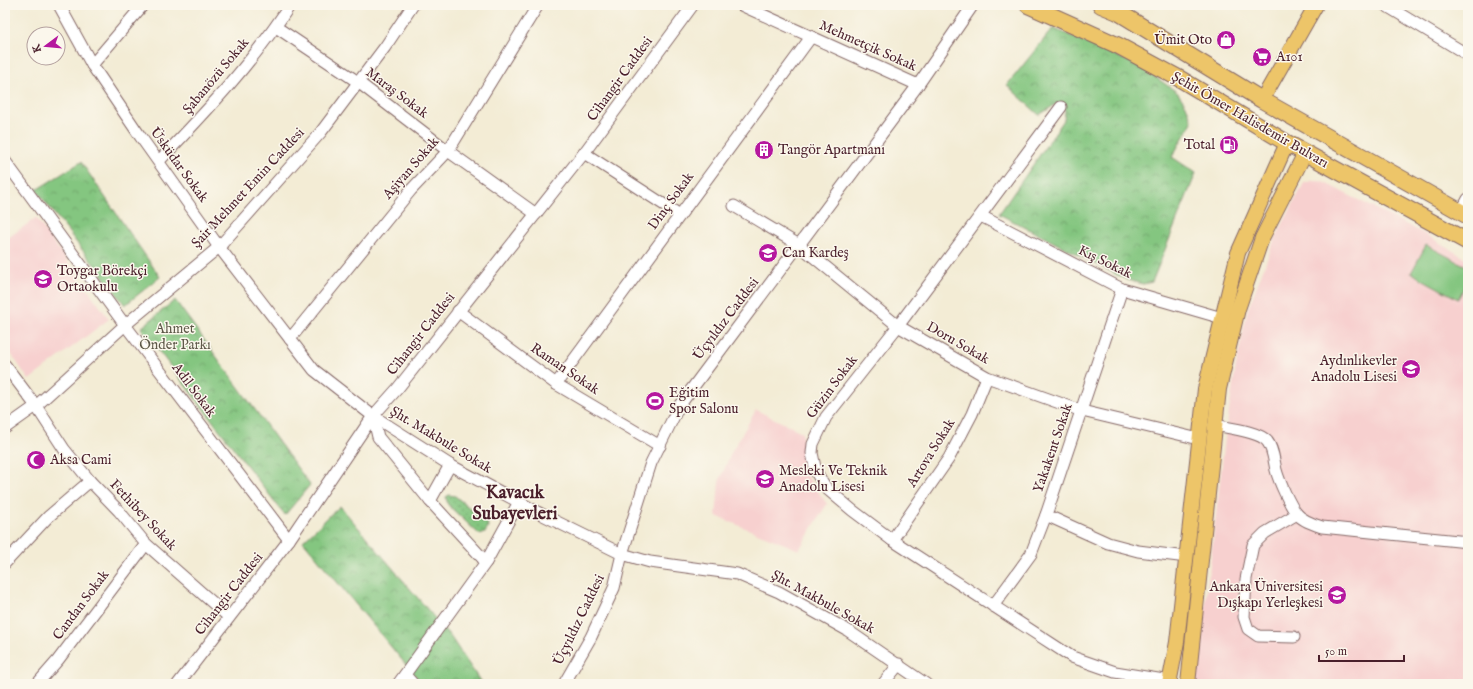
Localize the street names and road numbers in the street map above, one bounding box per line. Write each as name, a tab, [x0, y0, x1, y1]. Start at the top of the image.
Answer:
street label: Mehmetçik Sokak	[816, 16, 920, 76]
street label: Cihangir Caddesi	[583, 33, 657, 125]
street label: Şabanözü Sokak	[179, 34, 254, 118]
street label: Maraş Sokak	[362, 64, 432, 123]
street label: Şehit Ömer Halisdemir Bulvarı	[1168, 67, 1332, 172]
street label: Üsküdar Sokak	[146, 123, 213, 207]
street label: Şair Mehmet Emin Caddesi	[188, 124, 309, 252]
street label: Aşiyan Sokak	[378, 133, 443, 204]
street label: Dinç Sokak	[644, 168, 698, 233]
street label: Kış Sokak	[1075, 241, 1135, 283]
street label: Üçyıldız Caddesi	[688, 273, 763, 364]
street label: Cihangir Caddesi	[383, 289, 459, 379]
street label: Doru Sokak	[923, 318, 993, 369]
street label: Raman Sokak	[527, 339, 603, 399]
street label: Güzin Sokak	[802, 351, 862, 422]
street label: Adil Sokak	[167, 359, 221, 421]
street label: Yakakent Sokak	[1029, 400, 1077, 495]
street label: Şht. Makbule Sokak	[387, 402, 496, 478]
street label: Artova Sokak	[902, 415, 959, 492]
street label: Fethibey Sokak	[105, 476, 181, 555]
street label: Cihangir Caddesi	[191, 549, 267, 639]
street label: Candan Sokak	[49, 566, 114, 644]
street label: Şht. Makbule Sokak	[768, 566, 878, 638]
street label: Üçyıldız Caddesi	[548, 571, 609, 668]

